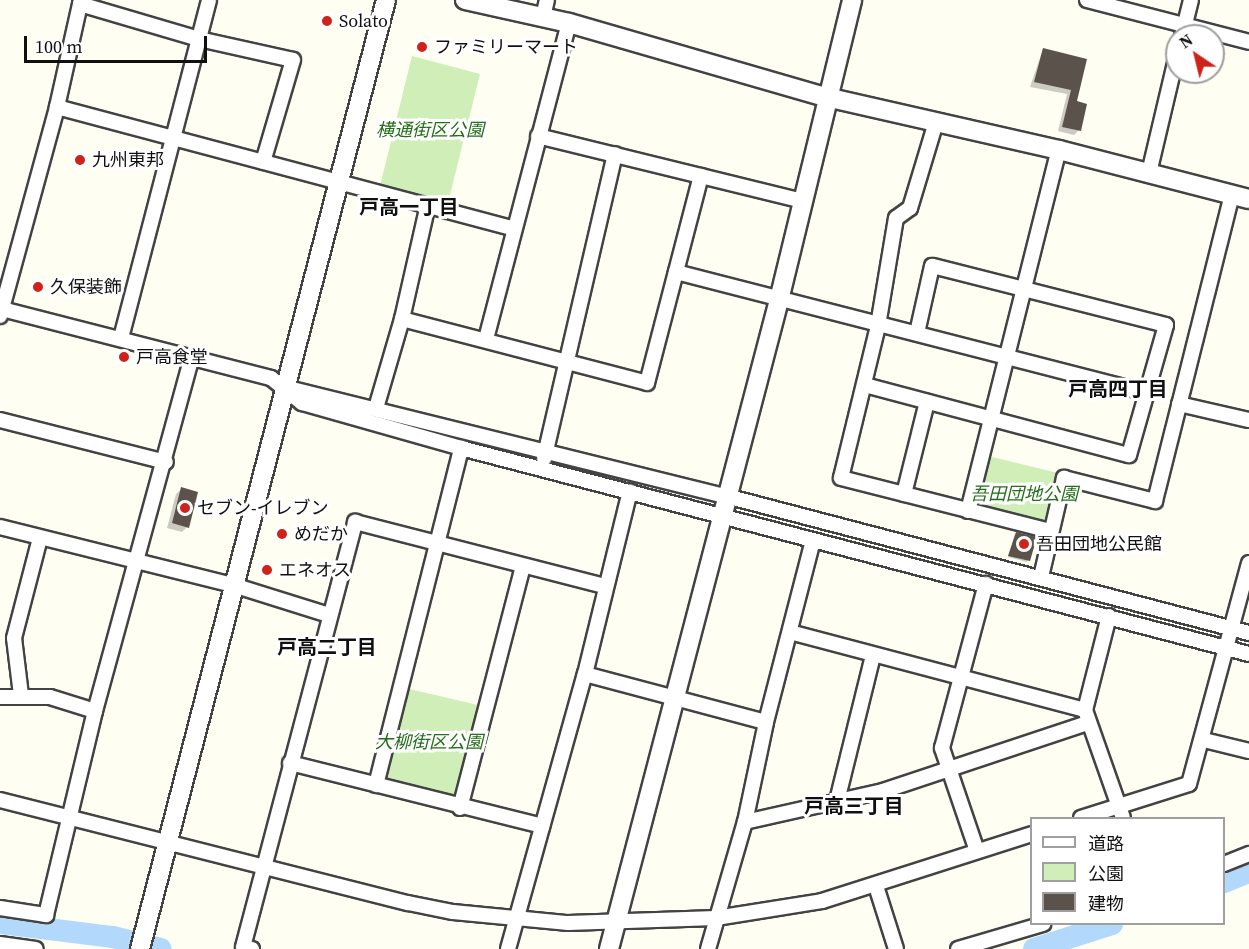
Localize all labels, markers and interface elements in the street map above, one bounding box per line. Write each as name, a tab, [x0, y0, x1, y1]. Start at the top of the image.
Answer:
place label: Solato	[339, 10, 388, 32]
marker: Solato	[320, 14, 334, 28]
scale bar	[27, 24, 210, 62]
north arrow	[1165, 24, 1225, 84]
text: N	[1175, 29, 1197, 53]
text: 100 m	[35, 34, 82, 59]
place label: ファミリーマート	[434, 36, 578, 58]
marker: ファミリーマート	[415, 40, 429, 54]
park label: 横通街区公園	[376, 119, 484, 141]
place label: 九州東邦	[92, 149, 164, 171]
marker: 九州東邦	[73, 153, 87, 167]
district label: 戸高一丁目	[359, 195, 459, 219]
place label: 久保装飾	[50, 276, 122, 298]
marker: 久保装飾	[31, 280, 45, 294]
place label: 戸高食堂	[136, 346, 208, 368]
marker: 戸高食堂	[117, 350, 131, 364]
district label: 戸高四丁目	[1068, 377, 1168, 401]
park label: 吾田団地公園	[970, 483, 1078, 505]
place label: セブン-イレブン	[197, 497, 329, 519]
marker: セブン-イレブン	[178, 501, 192, 515]
place label: めだか	[294, 523, 348, 545]
marker: めだか	[275, 527, 289, 541]
place label: 吾田団地公民館	[1036, 533, 1162, 555]
marker: 吾田団地公民館	[1017, 537, 1031, 551]
place label: エネオス	[279, 559, 351, 581]
marker: エネオス	[260, 563, 274, 577]
district label: 戸高二丁目	[277, 635, 377, 659]
park label: 大柳街区公園	[375, 731, 483, 753]
district label: 戸高三丁目	[804, 794, 904, 818]
legend	[1030, 817, 1225, 925]
text: 道路	[1088, 831, 1124, 856]
text: 公園	[1088, 861, 1124, 886]
text: 建物	[1088, 891, 1124, 916]

